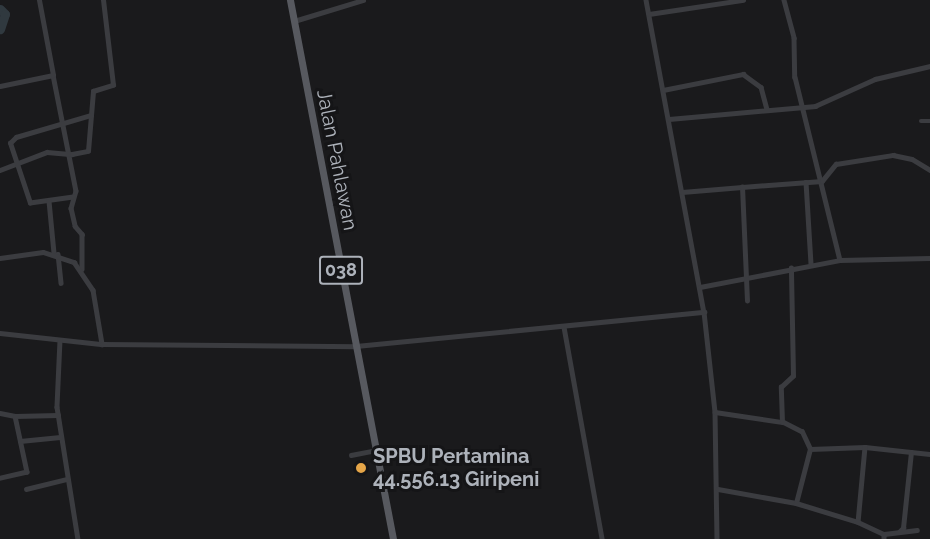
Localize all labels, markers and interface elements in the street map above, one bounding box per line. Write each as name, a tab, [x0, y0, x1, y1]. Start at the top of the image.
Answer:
street label: Jalan Pahlawan	[312, 88, 362, 232]
road number: 038	[318, 255, 364, 285]
place label: SPBU Pertamina 44.556.13 Giripeni	[373, 444, 539, 491]
marker: SPBU Pertamina 44.556.13 Giripeni	[354, 461, 368, 475]

